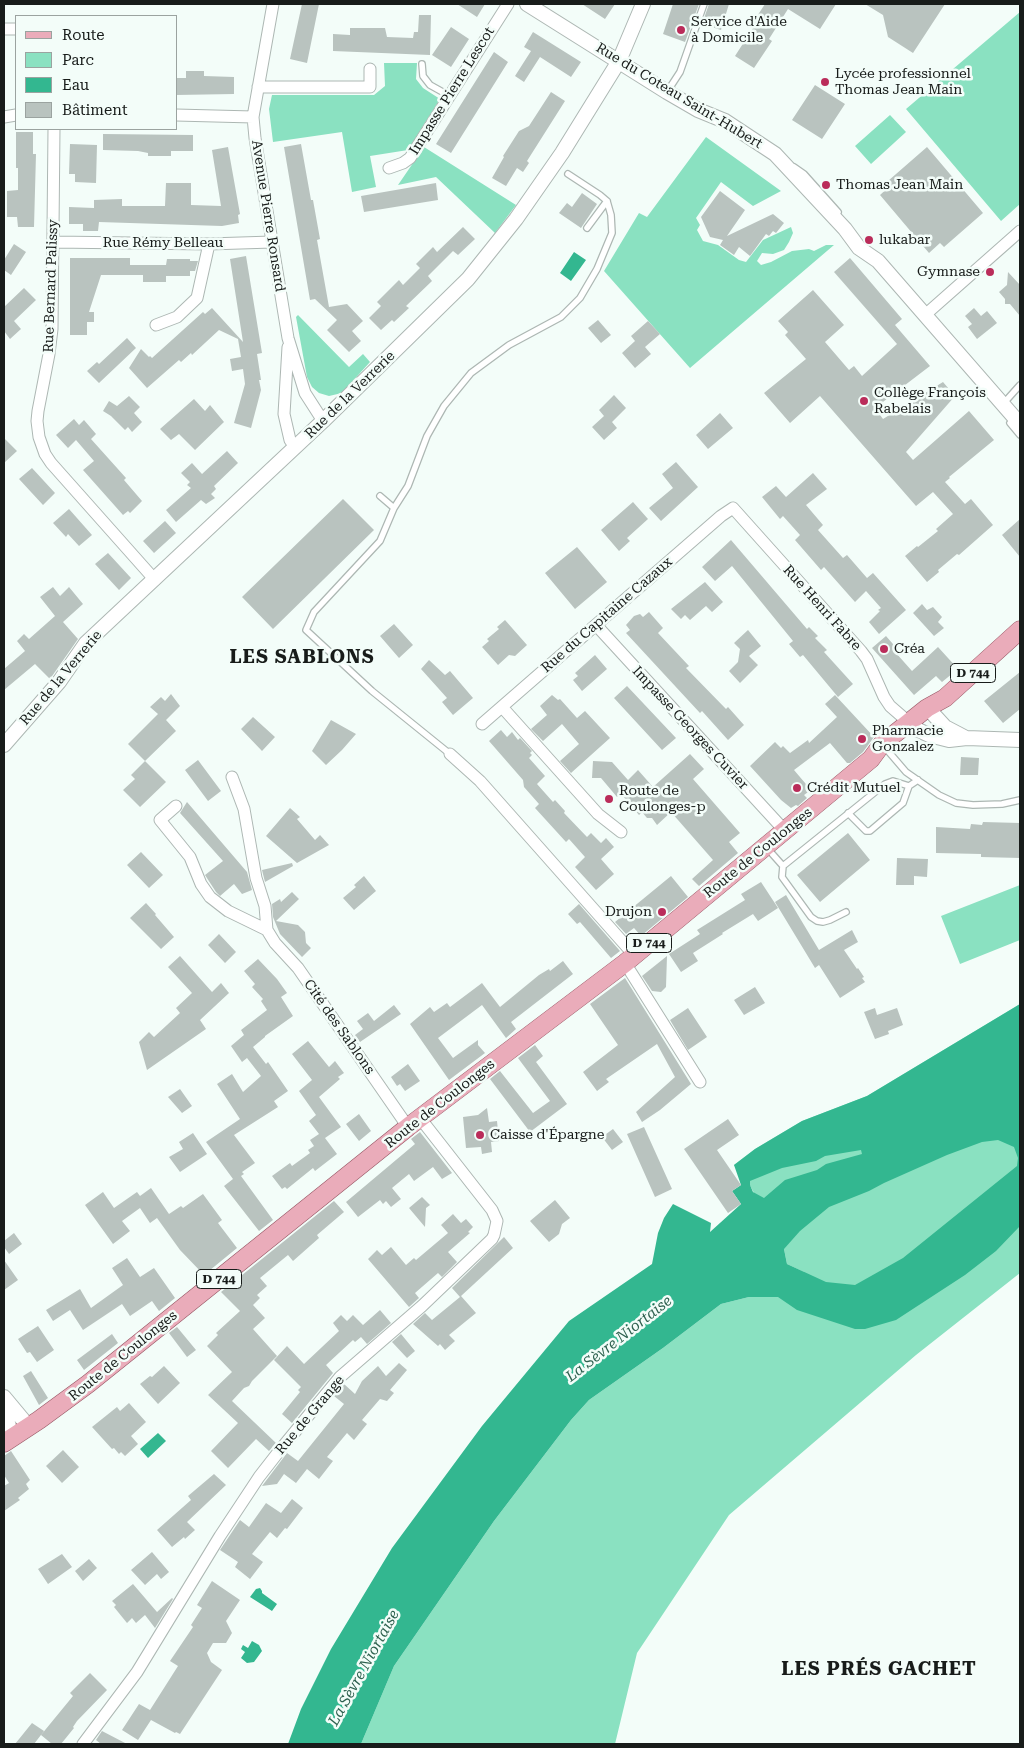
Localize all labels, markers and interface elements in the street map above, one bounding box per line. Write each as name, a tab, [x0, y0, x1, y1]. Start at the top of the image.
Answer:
place label: Service d'Aide à Domicile	[691, 14, 787, 46]
legend	[15, 15, 178, 130]
street label: Impasse Pierre Lescot	[406, 24, 498, 158]
marker: Service d'Aide à Domicile	[675, 24, 687, 36]
text: Route	[62, 26, 104, 44]
street label: Rue du Coteau Saint-Hubert	[593, 40, 765, 152]
text: Parc	[62, 51, 94, 69]
place label: Lycée professionnel Thomas Jean Main	[835, 66, 971, 98]
text: Eau	[62, 76, 89, 94]
marker: Lycée professionnel Thomas Jean Main	[819, 76, 831, 88]
text: Bâtiment	[62, 101, 128, 119]
street label: Avenue Pierre Ronsard	[248, 139, 288, 293]
place label: Thomas Jean Main	[836, 177, 963, 193]
marker: Thomas Jean Main	[820, 179, 832, 191]
street label: Rue Bernard Palissy	[40, 219, 62, 353]
place label: lukabar	[879, 232, 930, 248]
marker: lukabar	[863, 234, 875, 246]
street label: Rue Rémy Belleau	[103, 235, 223, 251]
place label: Gymnase	[917, 264, 980, 280]
marker: Gymnase	[984, 266, 996, 278]
street label: Rue de la Verrerie	[301, 348, 399, 442]
place label: Collège François Rabelais	[874, 385, 986, 418]
marker: Collège François Rabelais	[858, 395, 870, 407]
street label: Rue du Capitaine Cazaux	[538, 554, 676, 676]
street label: Rue Henri Fabre	[779, 562, 865, 654]
street label: Rue de la Verrerie	[16, 627, 106, 729]
place label: Créa	[894, 641, 925, 657]
marker: Créa	[878, 643, 890, 655]
district label: LES SABLONS	[228, 646, 376, 668]
street label: Impasse Georges Cuvier	[628, 663, 752, 793]
road number: D 744	[950, 664, 996, 682]
place label: Pharmacie Gonzalez	[872, 723, 943, 756]
marker: Pharmacie Gonzalez	[856, 733, 868, 745]
place label: Crédit Mutuel	[807, 780, 901, 796]
marker: Crédit Mutuel	[791, 782, 803, 794]
place label: Route de Coulonges-p	[619, 783, 706, 816]
marker: Route de Coulonges-p	[603, 793, 615, 805]
street label: Route de Coulonges	[700, 804, 816, 902]
place label: Drujon	[605, 904, 652, 920]
marker: Drujon	[656, 906, 668, 918]
road number: D 744	[626, 934, 672, 952]
street label: Cité des Sablons	[300, 976, 378, 1078]
street label: Route de Coulonges	[382, 1056, 498, 1152]
place label: Caisse d'Épargne	[490, 1127, 604, 1143]
marker: Caisse d'Épargne	[474, 1129, 486, 1141]
road number: D 744	[196, 1270, 242, 1288]
water label: La Sèvre Niortaise	[562, 1292, 676, 1386]
street label: Route de Coulonges	[65, 1307, 181, 1405]
street label: Rue de Grange	[272, 1372, 348, 1458]
water label: La Sèvre Niortaise	[325, 1607, 403, 1729]
district label: LES PRÉS GACHET	[779, 1658, 979, 1680]

